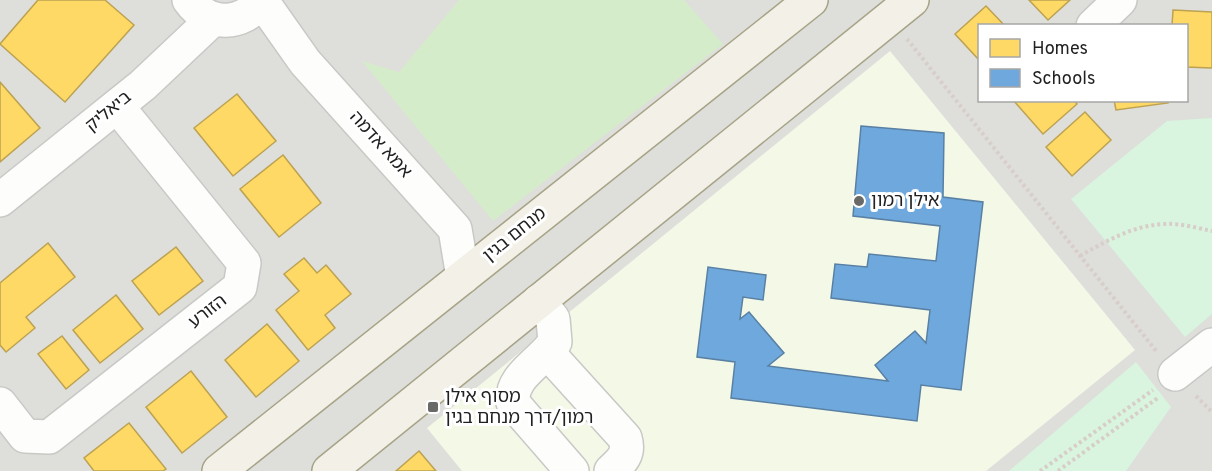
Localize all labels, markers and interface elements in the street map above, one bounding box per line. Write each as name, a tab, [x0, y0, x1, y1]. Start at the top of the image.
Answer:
legend	[978, 24, 1188, 102]
text: Homes	[1032, 38, 1088, 61]
text: Schools	[1032, 68, 1095, 91]
street label: ביאליק	[81, 86, 137, 138]
street label: אמא אדמה	[344, 106, 416, 184]
place label: אילן רמון	[871, 190, 939, 213]
marker: אילן רמון	[852, 194, 866, 208]
street label: מנחם בגין	[479, 202, 551, 267]
street label: הזורע	[184, 290, 232, 334]
place label: מסוף אילן רמון/דרך מנחם בגין	[445, 386, 593, 430]
marker: מסוף אילן רמון/דרך מנחם בגין	[426, 400, 440, 414]

